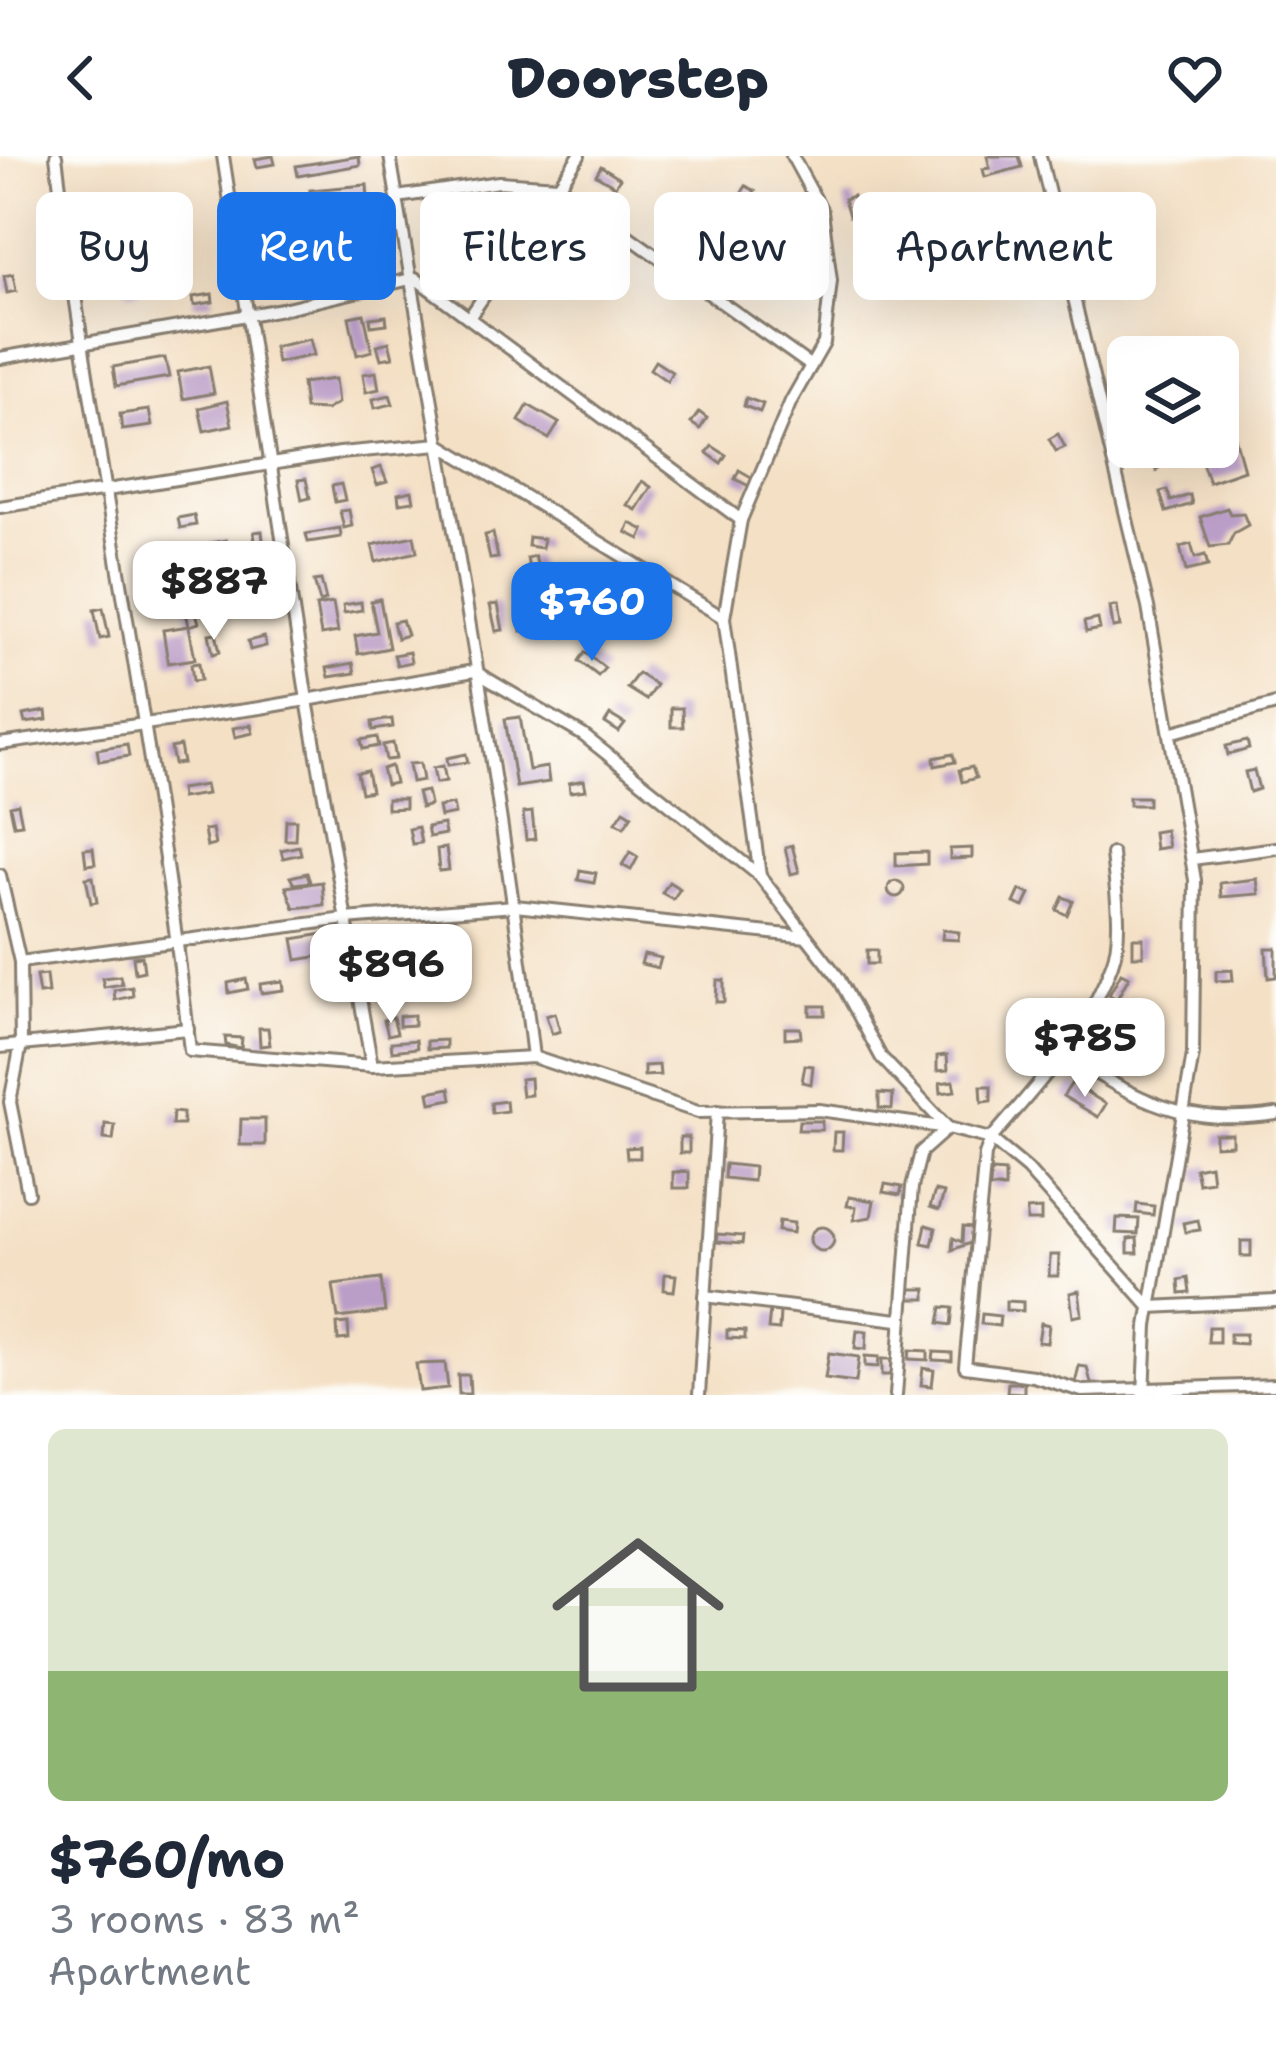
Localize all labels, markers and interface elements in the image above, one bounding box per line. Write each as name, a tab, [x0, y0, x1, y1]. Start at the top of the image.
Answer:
text: Doorstep	[507, 42, 769, 114]
icon: back	[48, 45, 114, 111]
icon: heart	[1162, 45, 1228, 111]
chip: Buy	[36, 192, 193, 300]
chip: Rent	[217, 192, 396, 300]
chip: Filters	[420, 192, 630, 300]
chip: New	[654, 192, 829, 300]
chip: Apartment	[853, 192, 1156, 300]
map controls	[1107, 336, 1239, 468]
button: layers	[1107, 336, 1239, 468]
pin: $887	[143, 541, 285, 643]
text: $887	[160, 554, 268, 606]
pin: $760	[521, 562, 663, 664]
text: $760	[538, 575, 646, 627]
pin: $896	[320, 924, 462, 1026]
text: $896	[337, 937, 445, 989]
pin: $785	[1014, 998, 1156, 1100]
text: $785	[1033, 1011, 1137, 1063]
icon: home	[530, 1507, 746, 1723]
text: $760/mo	[48, 1825, 285, 1893]
text: 3 rooms · 83 m²	[48, 1893, 360, 1945]
text: Apartment	[48, 1945, 251, 1997]

